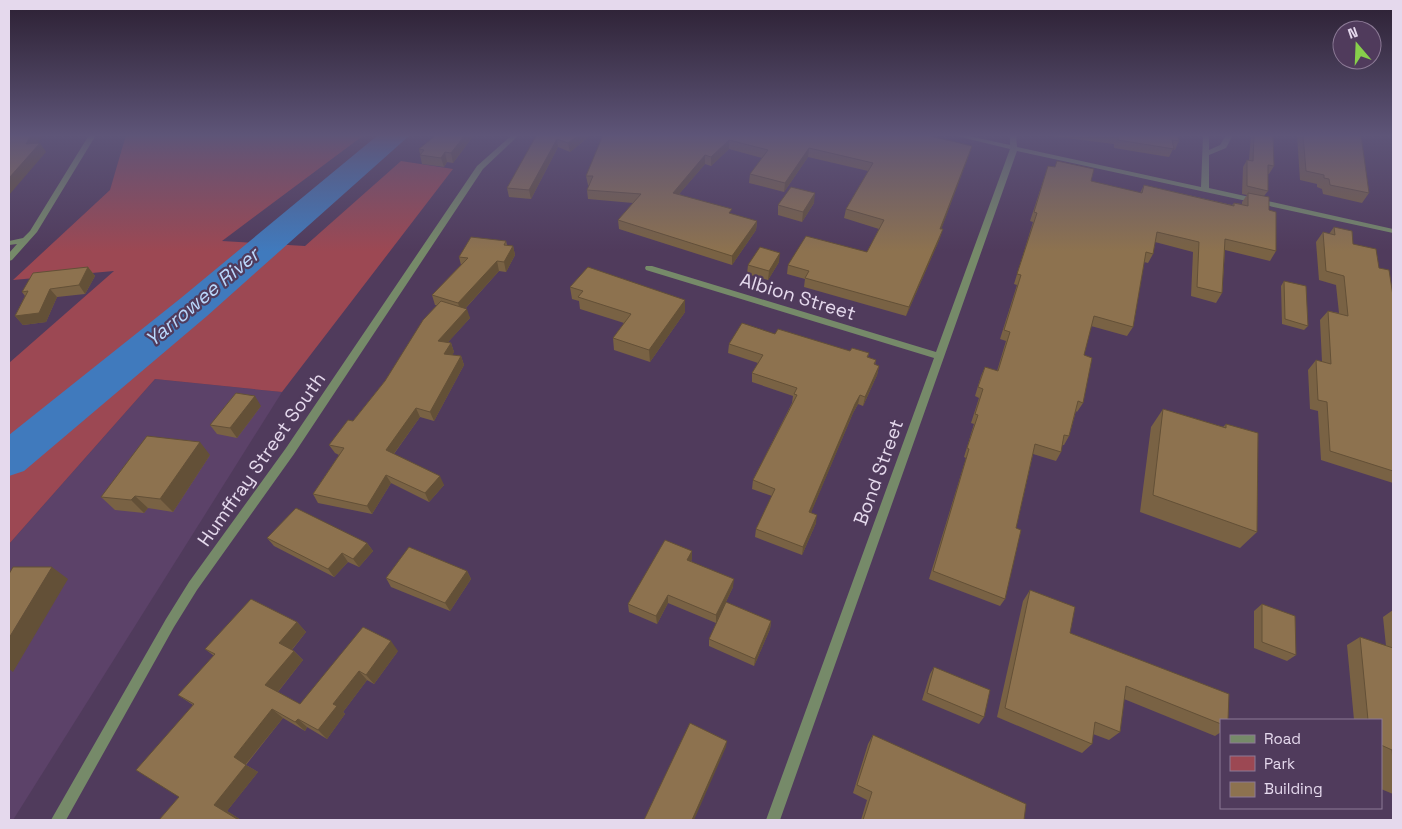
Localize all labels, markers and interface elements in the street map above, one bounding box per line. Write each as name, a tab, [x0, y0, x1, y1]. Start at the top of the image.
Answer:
north arrow	[1332, 20, 1382, 70]
text: N	[1345, 23, 1360, 43]
water label: Yarrowee River	[140, 240, 266, 352]
street label: Albion Street	[737, 267, 859, 326]
street label: Humffray Street South	[192, 367, 331, 551]
street label: Bond Street	[848, 416, 909, 529]
legend	[1220, 719, 1382, 809]
text: Road	[1264, 729, 1301, 748]
text: Park	[1264, 754, 1295, 773]
text: Building	[1264, 779, 1323, 798]

